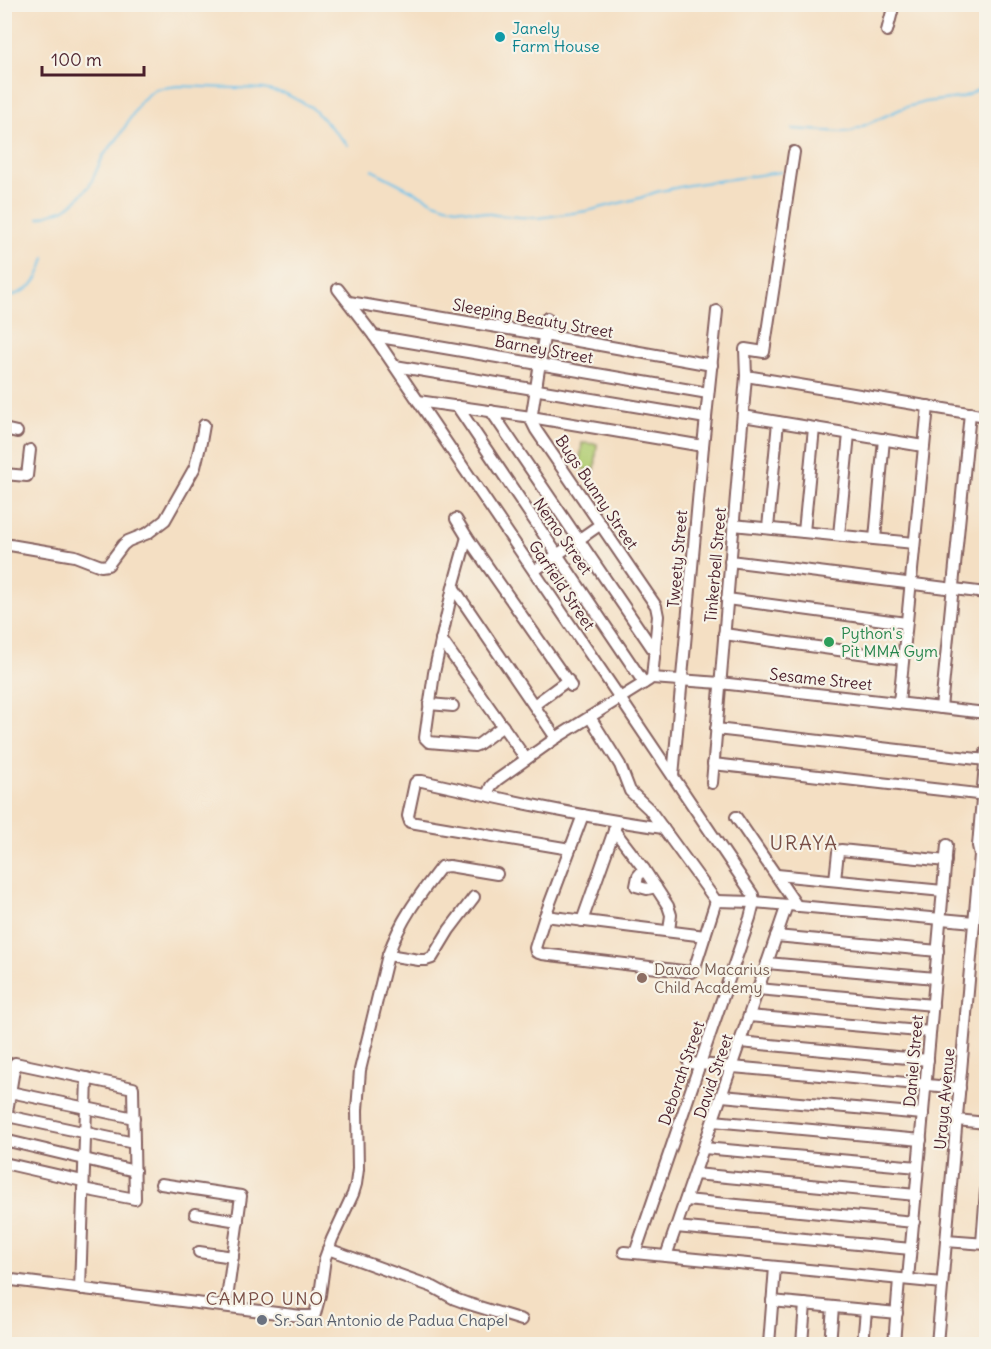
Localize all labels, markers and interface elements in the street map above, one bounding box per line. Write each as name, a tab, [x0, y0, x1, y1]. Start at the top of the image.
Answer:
place label: Janely Farm House	[512, 18, 600, 56]
marker: Janely Farm House	[493, 30, 507, 44]
scale bar	[42, 39, 144, 77]
text: 100 m	[51, 48, 102, 71]
street label: Sleeping Beauty Street	[451, 294, 616, 342]
street label: Barney Street	[493, 331, 595, 368]
street label: Bugs Bunny Street	[551, 431, 643, 553]
street label: Nemo Street	[529, 494, 597, 579]
street label: Tinkerbell Street	[700, 506, 730, 623]
street label: Tweety Street	[663, 509, 691, 609]
street label: Garfield Street	[525, 536, 600, 634]
place label: Python's Pit MMA Gym	[841, 623, 938, 661]
marker: Python's Pit MMA Gym	[822, 635, 836, 649]
street label: Sesame Street	[769, 664, 874, 694]
district label: URAYA	[770, 830, 839, 855]
place label: Davao Macarius Child Academy	[654, 959, 770, 997]
marker: Davao Macarius Child Academy	[635, 971, 649, 985]
street label: Daniel Street	[899, 1014, 927, 1108]
street label: Deborah Street	[654, 1018, 708, 1128]
street label: David Street	[689, 1031, 737, 1121]
street label: Uraya Avenue	[930, 1047, 958, 1151]
district label: CAMPO UNO	[205, 1287, 325, 1310]
place label: Sr. San Antonio de Padua Chapel	[274, 1310, 508, 1330]
marker: Sr. San Antonio de Padua Chapel	[255, 1313, 269, 1327]

